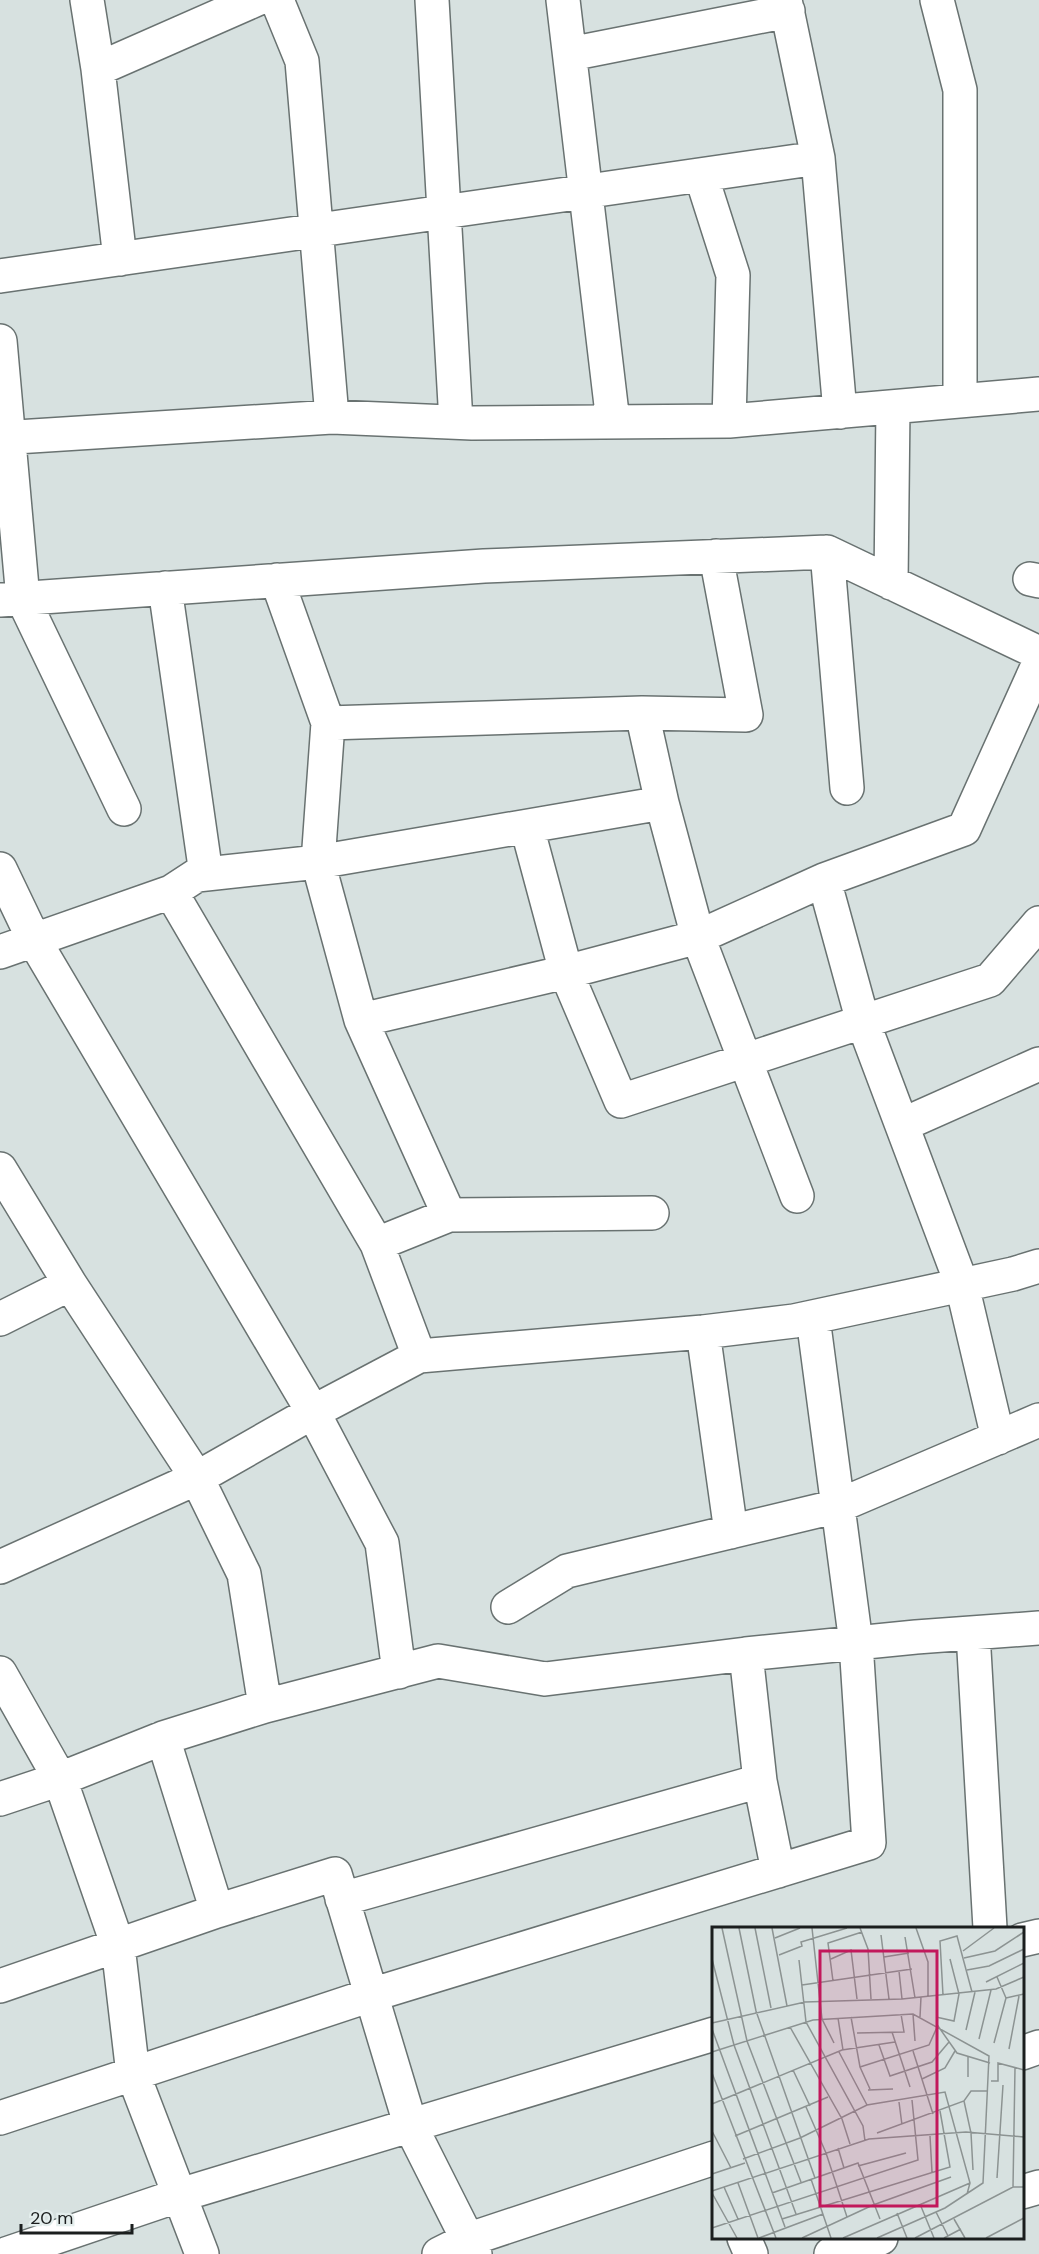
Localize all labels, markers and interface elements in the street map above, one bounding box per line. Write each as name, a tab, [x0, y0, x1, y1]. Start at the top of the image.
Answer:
inset map	[712, 1927, 1024, 2239]
scale bar	[21, 2197, 132, 2235]
text: 20 m	[30, 2206, 73, 2230]

